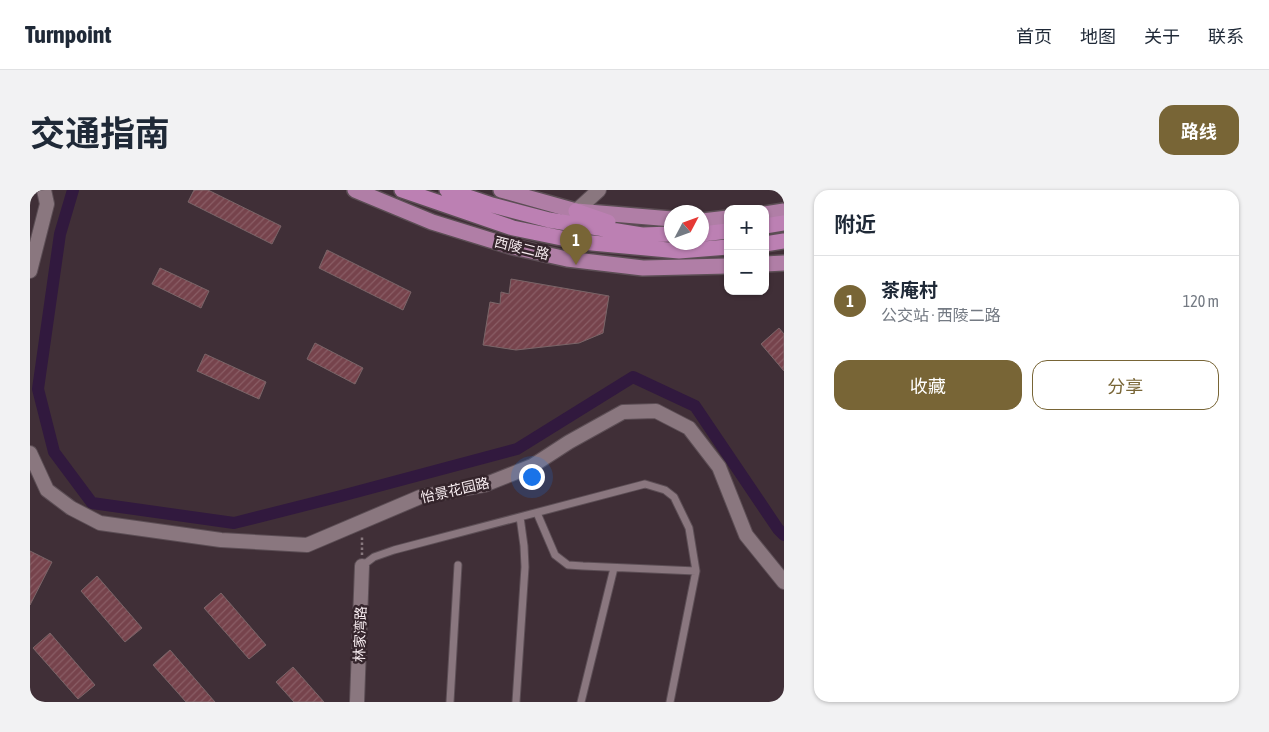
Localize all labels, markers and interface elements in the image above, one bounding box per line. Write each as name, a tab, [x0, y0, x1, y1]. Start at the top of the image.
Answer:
text: Turnpoint	[25, 21, 111, 48]
text: 首页	[1016, 26, 1052, 47]
text: 地图	[1080, 26, 1116, 47]
text: 关于	[1144, 26, 1180, 47]
text: 联系	[1208, 26, 1244, 47]
button: 路线	[1159, 105, 1239, 155]
text: 交通指南	[30, 113, 170, 153]
north arrow	[664, 205, 709, 250]
map controls	[724, 205, 769, 295]
button: +	[724, 205, 769, 250]
text: 附近	[834, 212, 876, 236]
pin: 1	[560, 224, 592, 265]
street label: 西陵二路	[493, 233, 551, 263]
button: −	[724, 250, 769, 295]
text: 茶庵村	[881, 279, 938, 301]
text: 1	[846, 292, 854, 310]
text: 120 m	[1183, 292, 1219, 310]
text: 公交站 · 西陵二路	[881, 306, 1001, 324]
button: 收藏	[834, 360, 1022, 410]
button: 分享	[1032, 360, 1219, 410]
your location	[519, 464, 545, 490]
street label: 怡景花园路	[419, 474, 491, 506]
street label: 林家湾路	[351, 606, 369, 662]

